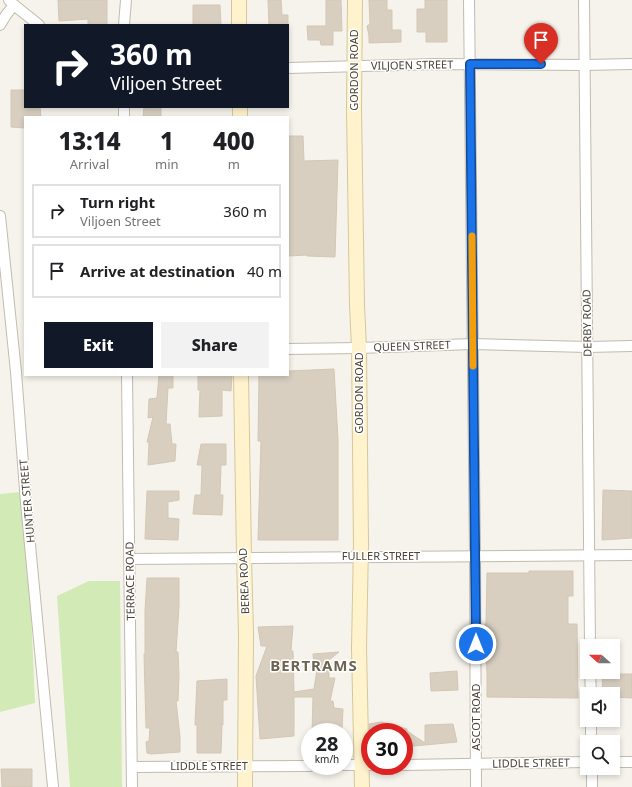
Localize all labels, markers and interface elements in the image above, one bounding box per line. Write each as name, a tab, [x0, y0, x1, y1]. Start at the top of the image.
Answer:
pin	[524, 23, 558, 64]
street label: GORDON ROAD	[346, 29, 361, 111]
icon: arrive	[530, 29, 552, 51]
text: 360 m	[110, 35, 193, 73]
icon: right	[44, 40, 96, 92]
street label: VILJOEN STREET	[371, 56, 453, 73]
text: Viljoen Street	[110, 71, 222, 95]
text: 13:14	[58, 124, 121, 157]
text: 1	[160, 124, 174, 157]
text: 400	[213, 124, 255, 157]
text: Arrival	[70, 155, 109, 173]
text: min	[155, 155, 179, 173]
text: m	[228, 155, 240, 173]
text: Turn right	[80, 192, 155, 212]
icon: right	[46, 200, 68, 222]
text: 360 m	[223, 201, 267, 221]
text: Viljoen Street	[80, 212, 161, 230]
icon: arrive	[46, 260, 68, 282]
text: Arrive at destination	[80, 261, 235, 281]
text: 40 m	[247, 261, 282, 281]
street label: DERBY ROAD	[578, 289, 595, 357]
button: Exit	[44, 322, 153, 368]
button: Share	[161, 322, 269, 368]
street label: QUEEN STREET	[373, 337, 451, 354]
street label: GORDON ROAD	[351, 352, 366, 434]
street label: HUNTER STREET	[15, 459, 38, 543]
street label: TERRACE ROAD	[121, 541, 138, 621]
street label: BEREA ROAD	[235, 548, 252, 614]
street label: FULLER STREET	[342, 548, 420, 563]
position arrow	[455, 623, 497, 665]
north arrow	[580, 639, 620, 679]
map controls	[580, 639, 620, 775]
district label: BERTRAMS	[270, 655, 358, 675]
street label: ASCOT ROAD	[468, 683, 483, 751]
button: sound	[580, 687, 620, 727]
speed limit sign: 30	[361, 723, 413, 775]
text: 28	[316, 730, 338, 757]
button: search	[580, 735, 620, 775]
text: km/h	[315, 752, 339, 766]
street label: LIDDLE STREET	[492, 754, 570, 771]
street label: LIDDLE STREET	[170, 758, 248, 773]

